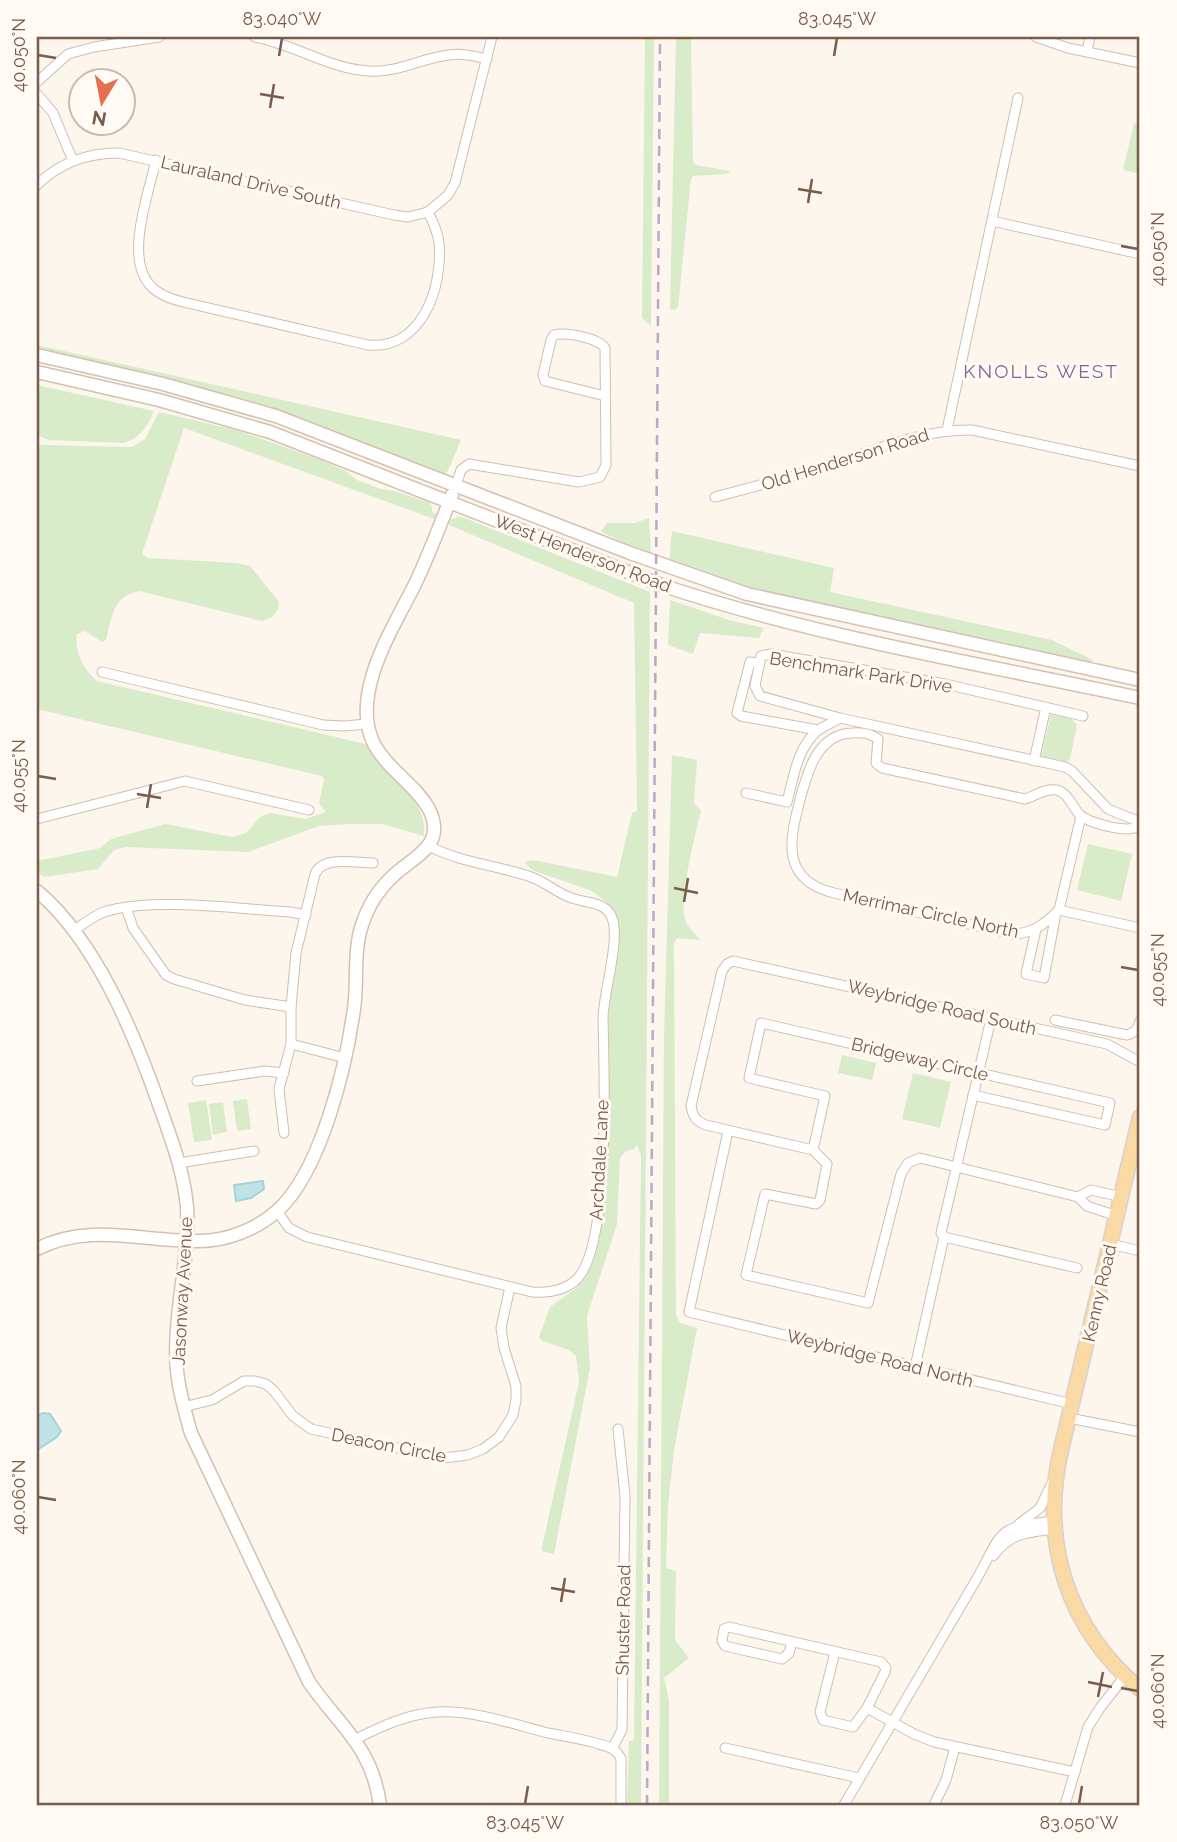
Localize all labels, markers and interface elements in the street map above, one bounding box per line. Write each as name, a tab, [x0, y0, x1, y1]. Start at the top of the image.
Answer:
text: 83.040°W	[243, 8, 322, 29]
text: 83.045°W	[798, 8, 876, 29]
text: 40.050°N	[8, 18, 29, 92]
north arrow	[66, 66, 136, 136]
text: N	[90, 107, 108, 131]
street label: Lauraland Drive South	[159, 151, 343, 213]
text: 40.050°N	[1147, 212, 1168, 286]
district label: KNOLLS WEST	[963, 360, 1119, 382]
street label: Old Henderson Road	[759, 424, 931, 494]
street label: West Henderson Road	[492, 510, 674, 596]
street label: Benchmark Park Drive	[768, 647, 954, 697]
text: 40.055°N	[8, 739, 29, 813]
street label: Merrimar Circle North	[841, 884, 1021, 942]
text: 40.055°N	[1147, 933, 1168, 1007]
street label: Weybridge Road South	[846, 975, 1038, 1039]
street label: Bridgeway Circle	[849, 1033, 991, 1085]
street label: Archdale Lane	[585, 1099, 613, 1221]
street label: Jasonway Avenue	[168, 1216, 196, 1366]
street label: Kenny Road	[1078, 1242, 1120, 1344]
street label: Weybridge Road North	[785, 1325, 975, 1391]
street label: Deacon Circle	[330, 1424, 449, 1467]
text: 40.060°N	[8, 1459, 29, 1535]
street label: Shuster Road	[612, 1564, 634, 1676]
text: 40.060°N	[1147, 1653, 1168, 1729]
text: 83.045°W	[486, 1812, 564, 1833]
text: 83.050°W	[1040, 1812, 1119, 1833]

